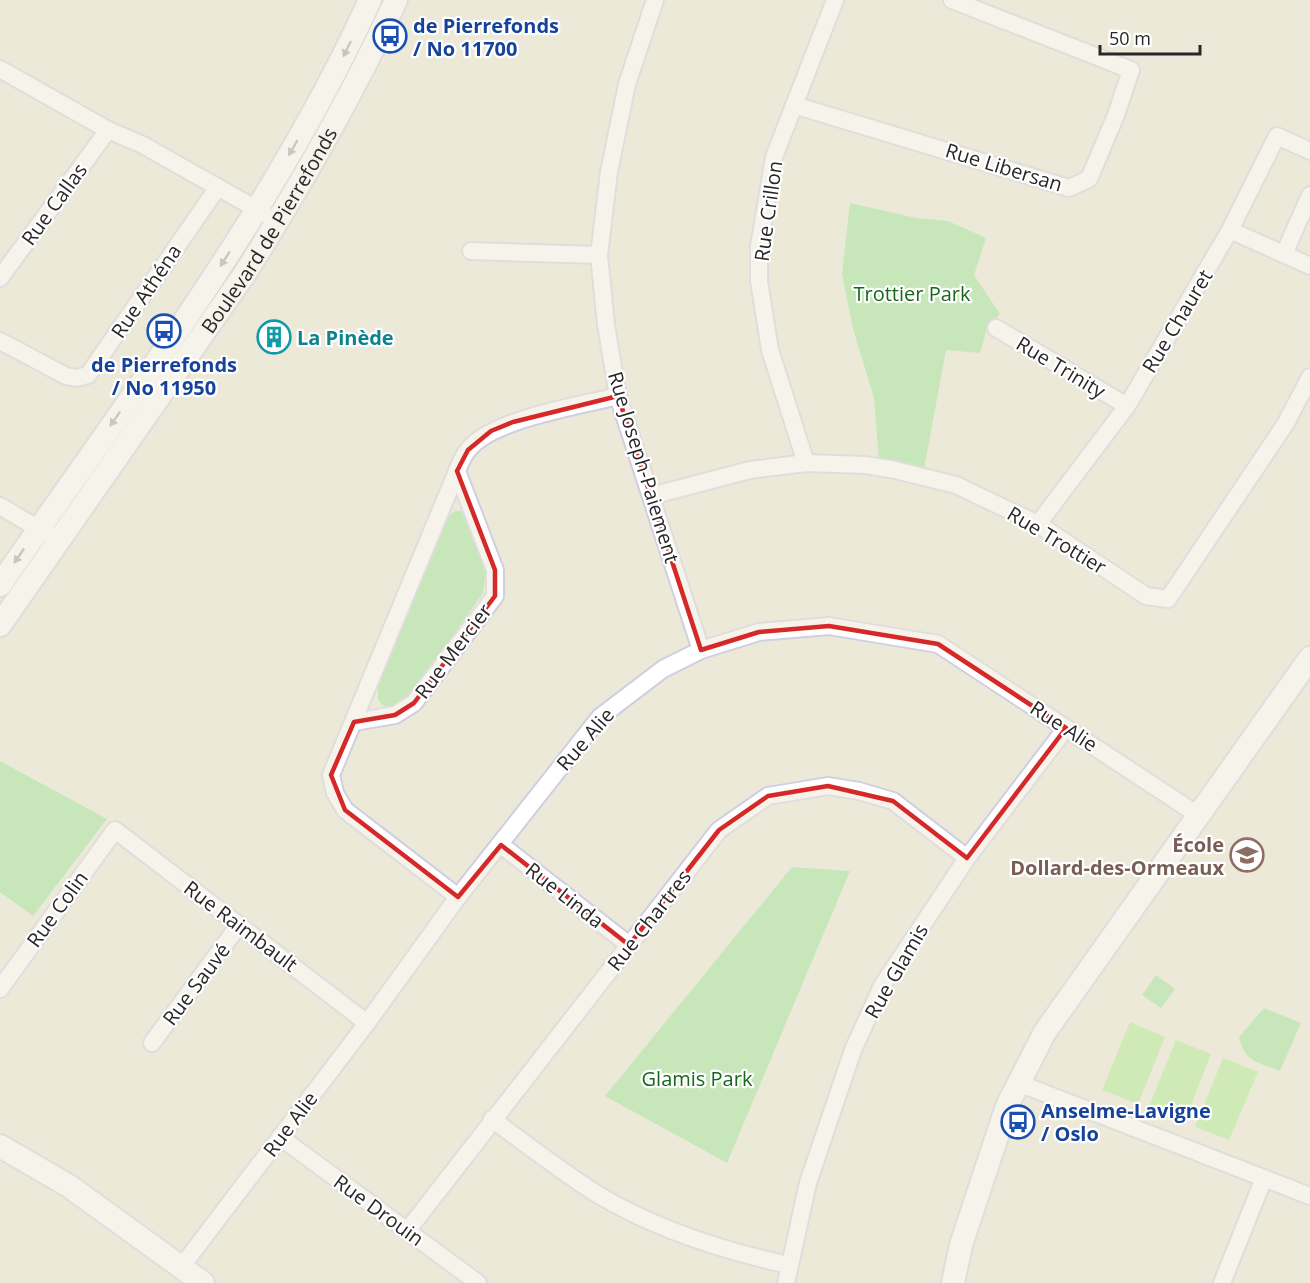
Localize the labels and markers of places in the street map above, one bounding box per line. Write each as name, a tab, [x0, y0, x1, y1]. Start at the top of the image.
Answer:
place label: de Pierrefonds / No 11700	[413, 12, 559, 62]
bus stop icon: de Pierrefonds / No 11700	[372, 18, 408, 54]
bus stop icon: de Pierrefonds / No 11950	[146, 313, 182, 349]
building icon: La Pinède	[256, 319, 292, 355]
place label: La Pinède	[297, 324, 394, 351]
place label: de Pierrefonds / No 11950	[91, 351, 237, 401]
place label: École Dollard-des-Ormeaux	[1010, 831, 1224, 881]
school or university icon: École Dollard-des-Ormeaux	[1229, 837, 1265, 873]
place label: Anselme-Lavigne / Oslo	[1041, 1097, 1211, 1147]
bus stop icon: Anselme-Lavigne / Oslo	[1000, 1104, 1036, 1140]

